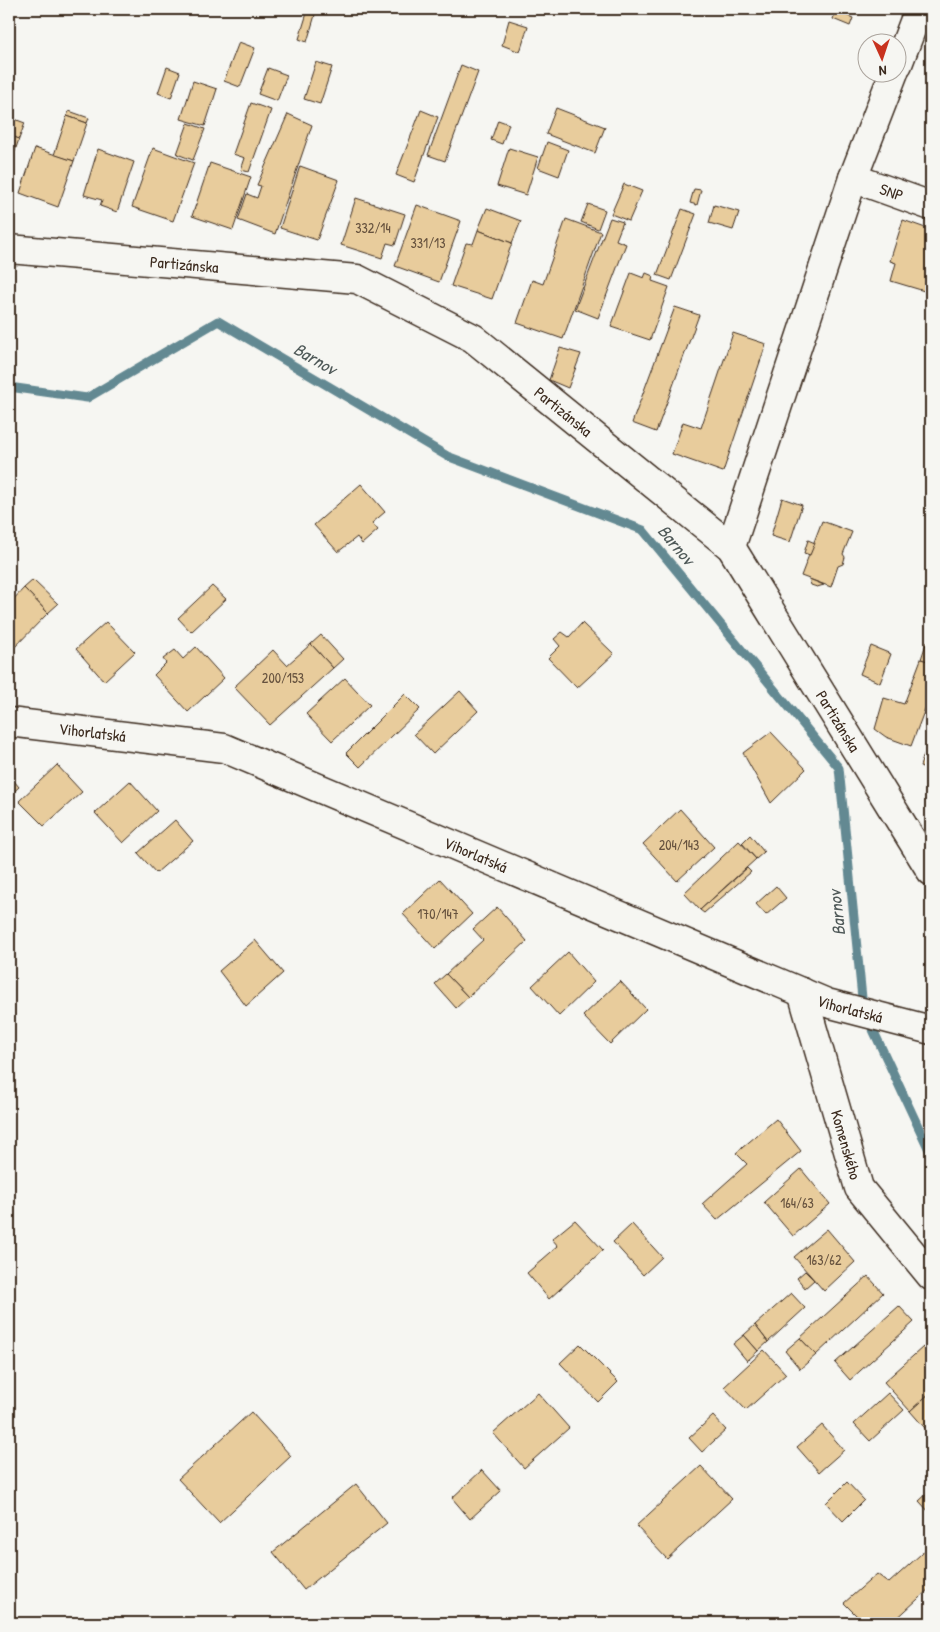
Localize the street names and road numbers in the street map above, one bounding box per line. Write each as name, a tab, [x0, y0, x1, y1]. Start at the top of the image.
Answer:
street label: SNP	[877, 178, 906, 206]
street label: Partizánska	[149, 250, 220, 278]
street label: Partizánska	[530, 381, 597, 442]
street label: Partizánska	[811, 686, 866, 756]
street label: Vihorlatská	[58, 717, 127, 747]
street label: Vihorlatská	[441, 831, 511, 878]
street label: Vihorlatská	[814, 989, 885, 1028]
street label: Komenského	[826, 1107, 867, 1183]

